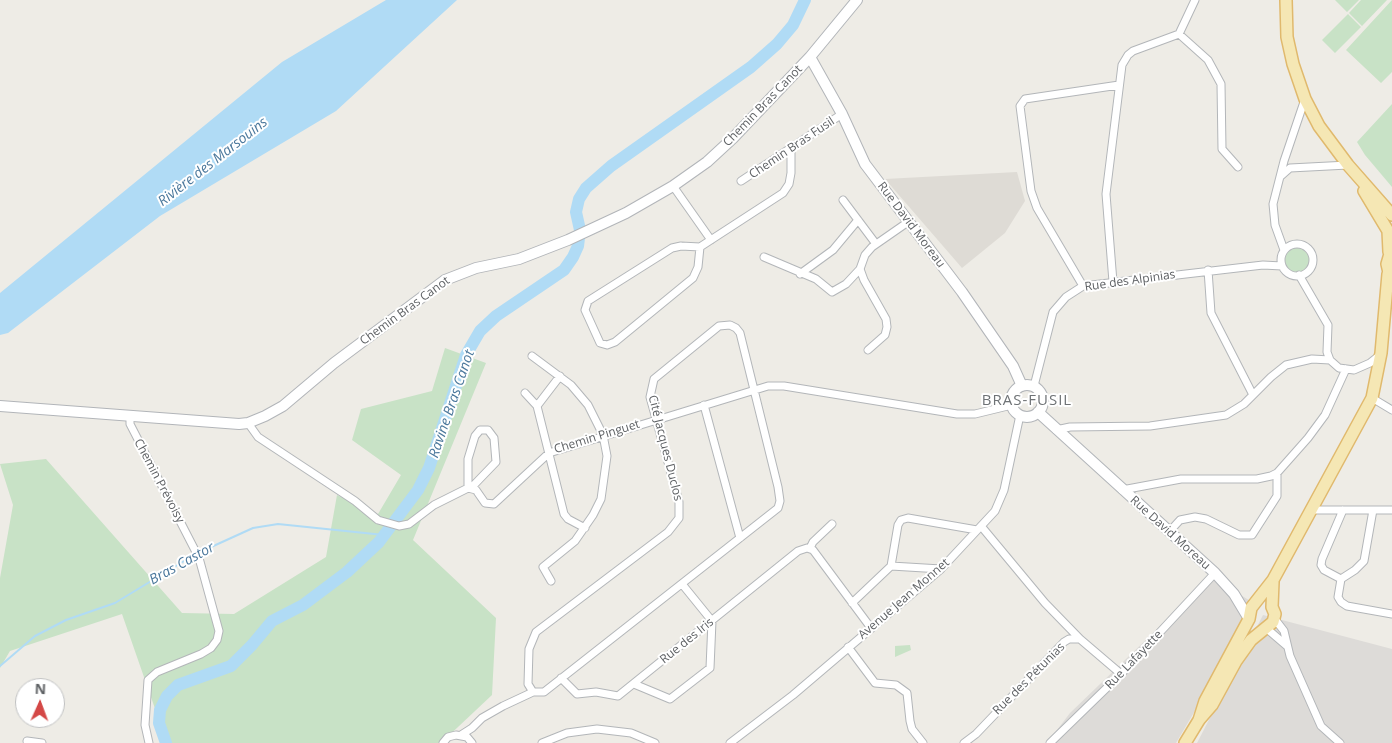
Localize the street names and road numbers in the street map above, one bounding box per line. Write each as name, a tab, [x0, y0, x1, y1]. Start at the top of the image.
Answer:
street label: Chemin Bras Canot	[720, 62, 806, 150]
street label: Chemin Bras Fusil	[747, 114, 837, 182]
street label: Rue David Moreau	[874, 179, 948, 271]
street label: Rue des Alpinias	[1084, 268, 1176, 294]
street label: Chemin Bras Canot	[357, 274, 453, 348]
street label: Cité Jacques Duclos	[645, 394, 685, 502]
street label: Chemin Pinguet	[552, 417, 642, 457]
street label: Chemin Prévoisy	[131, 437, 187, 525]
street label: Rue David Moreau	[1127, 493, 1213, 573]
street label: Avenue Jean Monnet	[856, 556, 952, 642]
street label: Rue des Iris	[657, 615, 717, 667]
street label: Rue Lafayette	[1102, 628, 1166, 692]
street label: Rue des Pétunias	[990, 640, 1068, 718]

